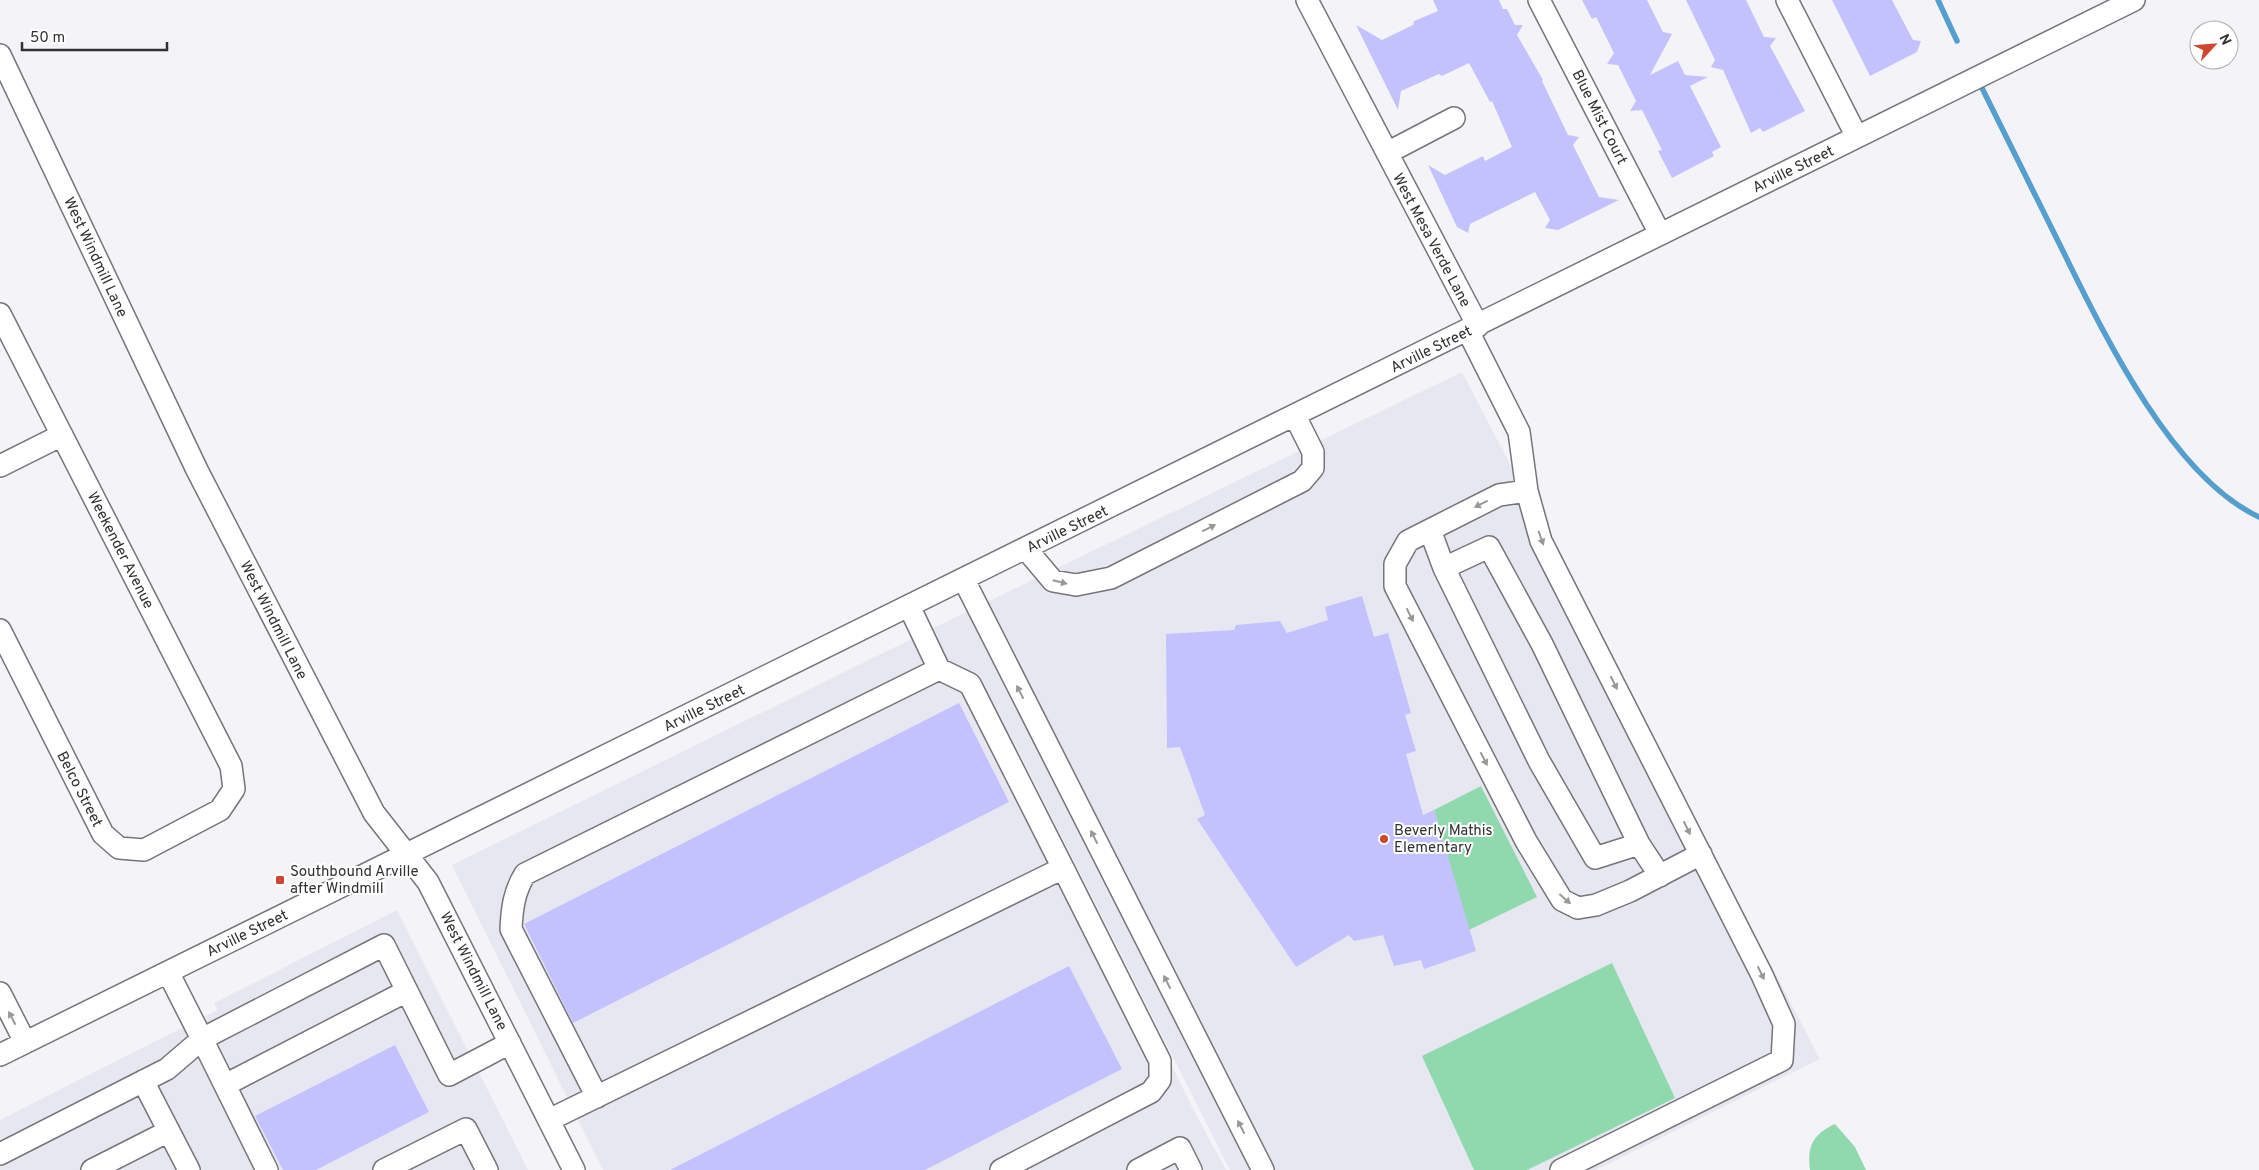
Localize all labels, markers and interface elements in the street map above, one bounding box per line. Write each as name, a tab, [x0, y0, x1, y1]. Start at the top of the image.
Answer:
scale bar	[22, 20, 168, 52]
north arrow	[2189, 20, 2239, 70]
text: 50 m	[30, 29, 65, 48]
text: N	[2214, 32, 2234, 48]
street label: Blue Mist Court	[1567, 67, 1631, 168]
street label: Arville Street	[1750, 142, 1838, 198]
street label: West Mesa Verde Lane	[1387, 170, 1474, 311]
street label: West Windmill Lane	[58, 194, 131, 321]
street label: Arville Street	[1388, 322, 1476, 378]
street label: Weekender Avenue	[82, 489, 157, 612]
one-way arrow	[1474, 500, 1488, 508]
street label: Arville Street	[1024, 502, 1112, 558]
one-way arrow	[1202, 524, 1216, 532]
one-way arrow	[1537, 531, 1545, 546]
street label: West Windmill Lane	[235, 558, 311, 683]
one-way arrow	[1052, 578, 1068, 586]
one-way arrow	[1406, 608, 1414, 622]
one-way arrow	[1610, 676, 1618, 691]
street label: Arville Street	[661, 681, 749, 737]
one-way arrow	[1016, 684, 1024, 699]
street label: Belco Street	[51, 748, 106, 831]
one-way arrow	[1480, 752, 1488, 767]
one-way arrow	[1684, 821, 1692, 835]
place label: Beverly Mathis Elementary	[1394, 822, 1493, 858]
one-way arrow	[1090, 829, 1098, 844]
marker: Beverly Mathis Elementary	[1378, 833, 1390, 845]
place label: Southbound Arville after Windmill	[290, 863, 419, 899]
marker: Southbound Arville after Windmill	[274, 874, 286, 886]
one-way arrow	[1559, 894, 1571, 905]
street label: Arville Street	[204, 906, 292, 962]
street label: West Windmill Lane	[435, 909, 511, 1034]
one-way arrow	[1757, 966, 1765, 980]
one-way arrow	[1163, 974, 1171, 989]
one-way arrow	[8, 1011, 16, 1025]
one-way arrow	[1236, 1119, 1245, 1134]

